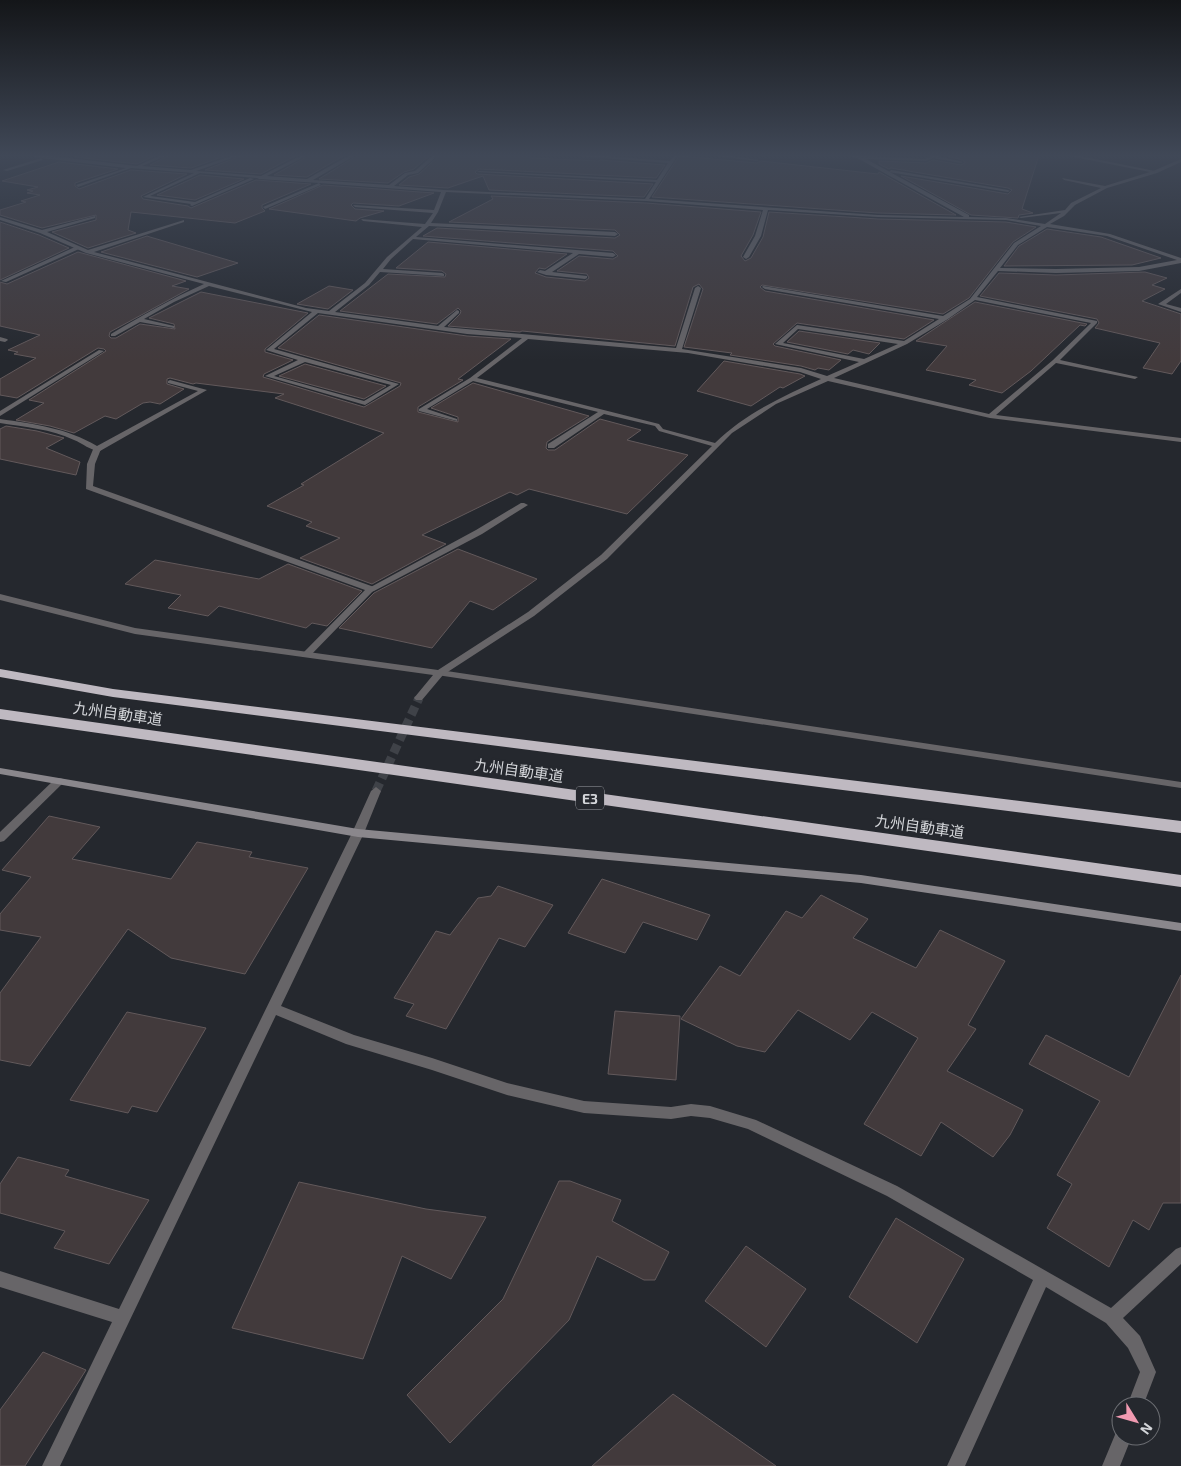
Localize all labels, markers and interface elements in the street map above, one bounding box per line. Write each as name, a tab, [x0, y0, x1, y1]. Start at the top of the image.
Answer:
street label: 九州自動車道	[72, 698, 164, 728]
street label: 九州自動車道	[473, 755, 565, 785]
road number: E3	[576, 786, 604, 810]
street label: 九州自動車道	[874, 811, 966, 841]
north arrow	[1111, 1396, 1161, 1446]
text: N	[1137, 1420, 1157, 1438]

